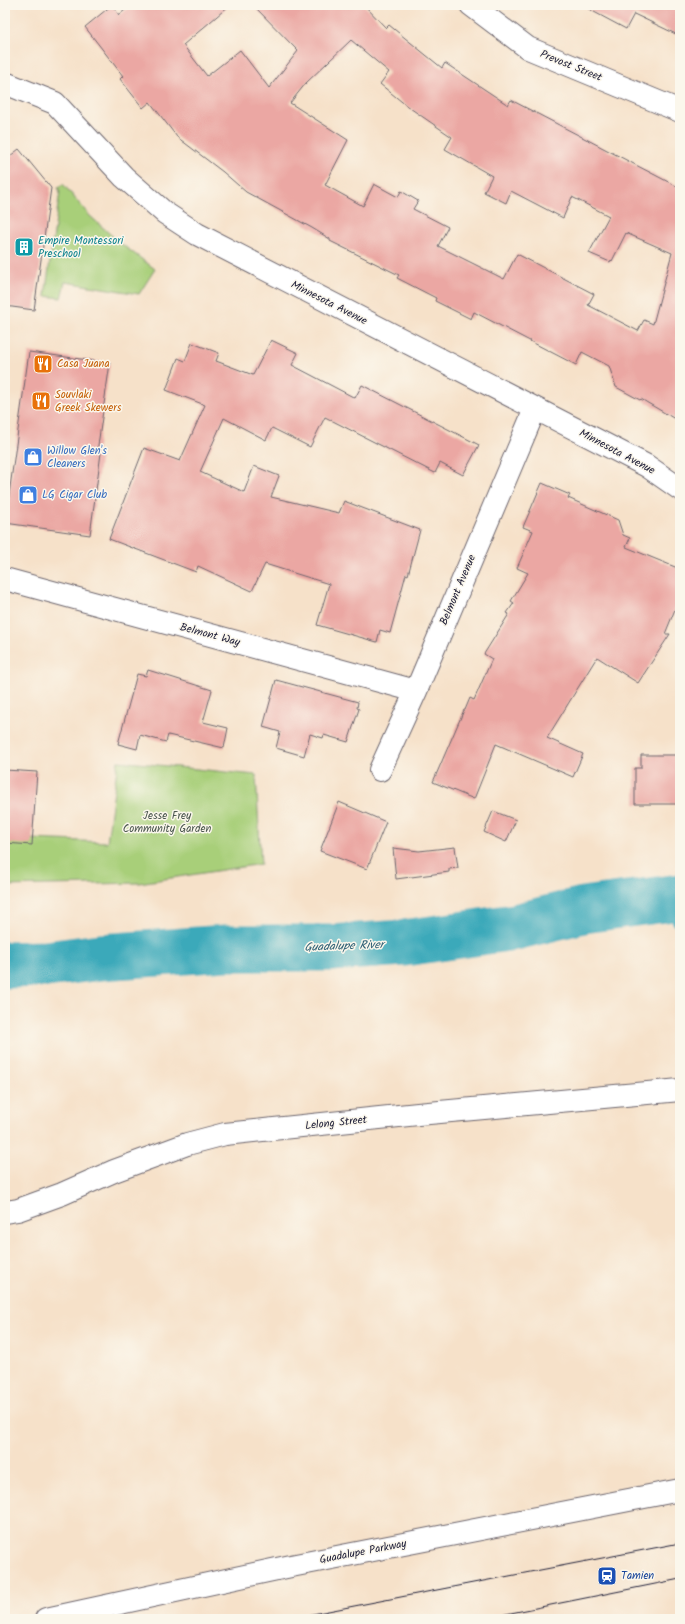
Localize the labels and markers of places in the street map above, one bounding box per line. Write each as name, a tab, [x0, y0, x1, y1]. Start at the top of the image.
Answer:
place label: Empire Montessori Preschool	[38, 232, 124, 263]
building icon: Empire Montessori Preschool	[13, 236, 35, 258]
restaurant icon: Casa Juana	[32, 353, 54, 375]
place label: Casa Juana	[57, 355, 110, 373]
place label: Souvlaki Greek Skewers	[55, 386, 122, 417]
restaurant icon: Souvlaki Greek Skewers	[30, 390, 52, 412]
place label: Willow Glen's Cleaners	[47, 442, 107, 473]
shop icon: Willow Glen's Cleaners	[22, 446, 44, 468]
shop icon: LG Cigar Club	[17, 484, 39, 506]
place label: LG Cigar Club	[42, 486, 107, 504]
station icon: Tamien	[596, 1565, 618, 1587]
place label: Tamien	[621, 1567, 654, 1585]

